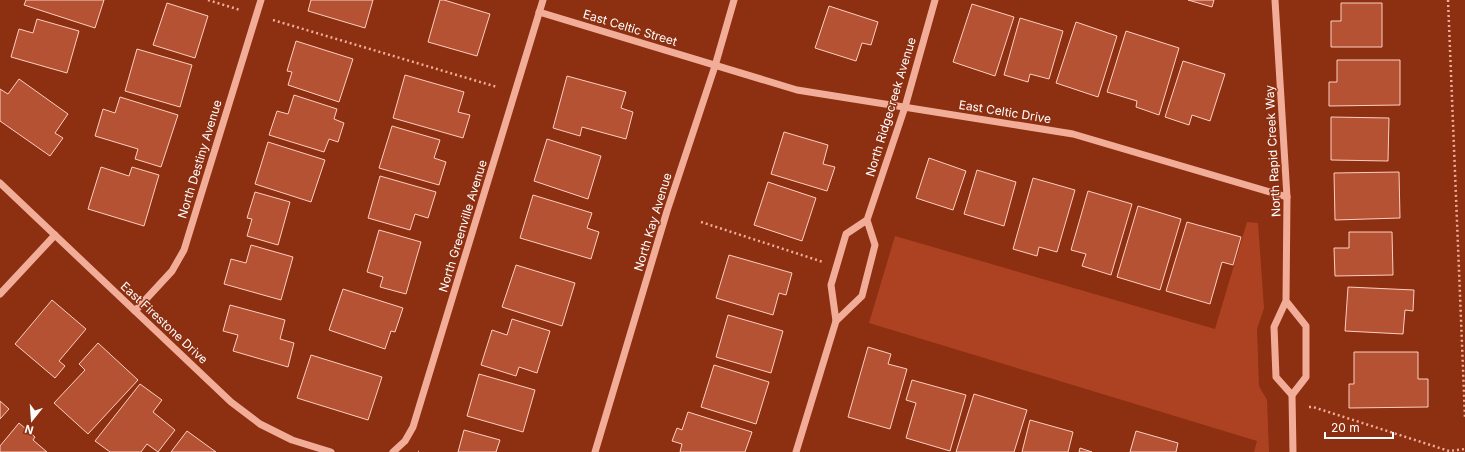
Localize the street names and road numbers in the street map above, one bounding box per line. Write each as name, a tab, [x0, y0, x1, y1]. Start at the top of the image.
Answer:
street label: East Celtic Street	[581, 6, 679, 49]
street label: North Ridgecreek Avenue	[862, 35, 919, 178]
street label: North Rapid Creek Way	[1262, 84, 1283, 217]
street label: East Celtic Drive	[958, 97, 1052, 126]
street label: North Destiny Avenue	[174, 98, 225, 220]
street label: North Greenville Avenue	[435, 158, 490, 294]
street label: North Kay Avenue	[630, 171, 675, 273]
street label: East Firestone Drive	[118, 278, 211, 367]

